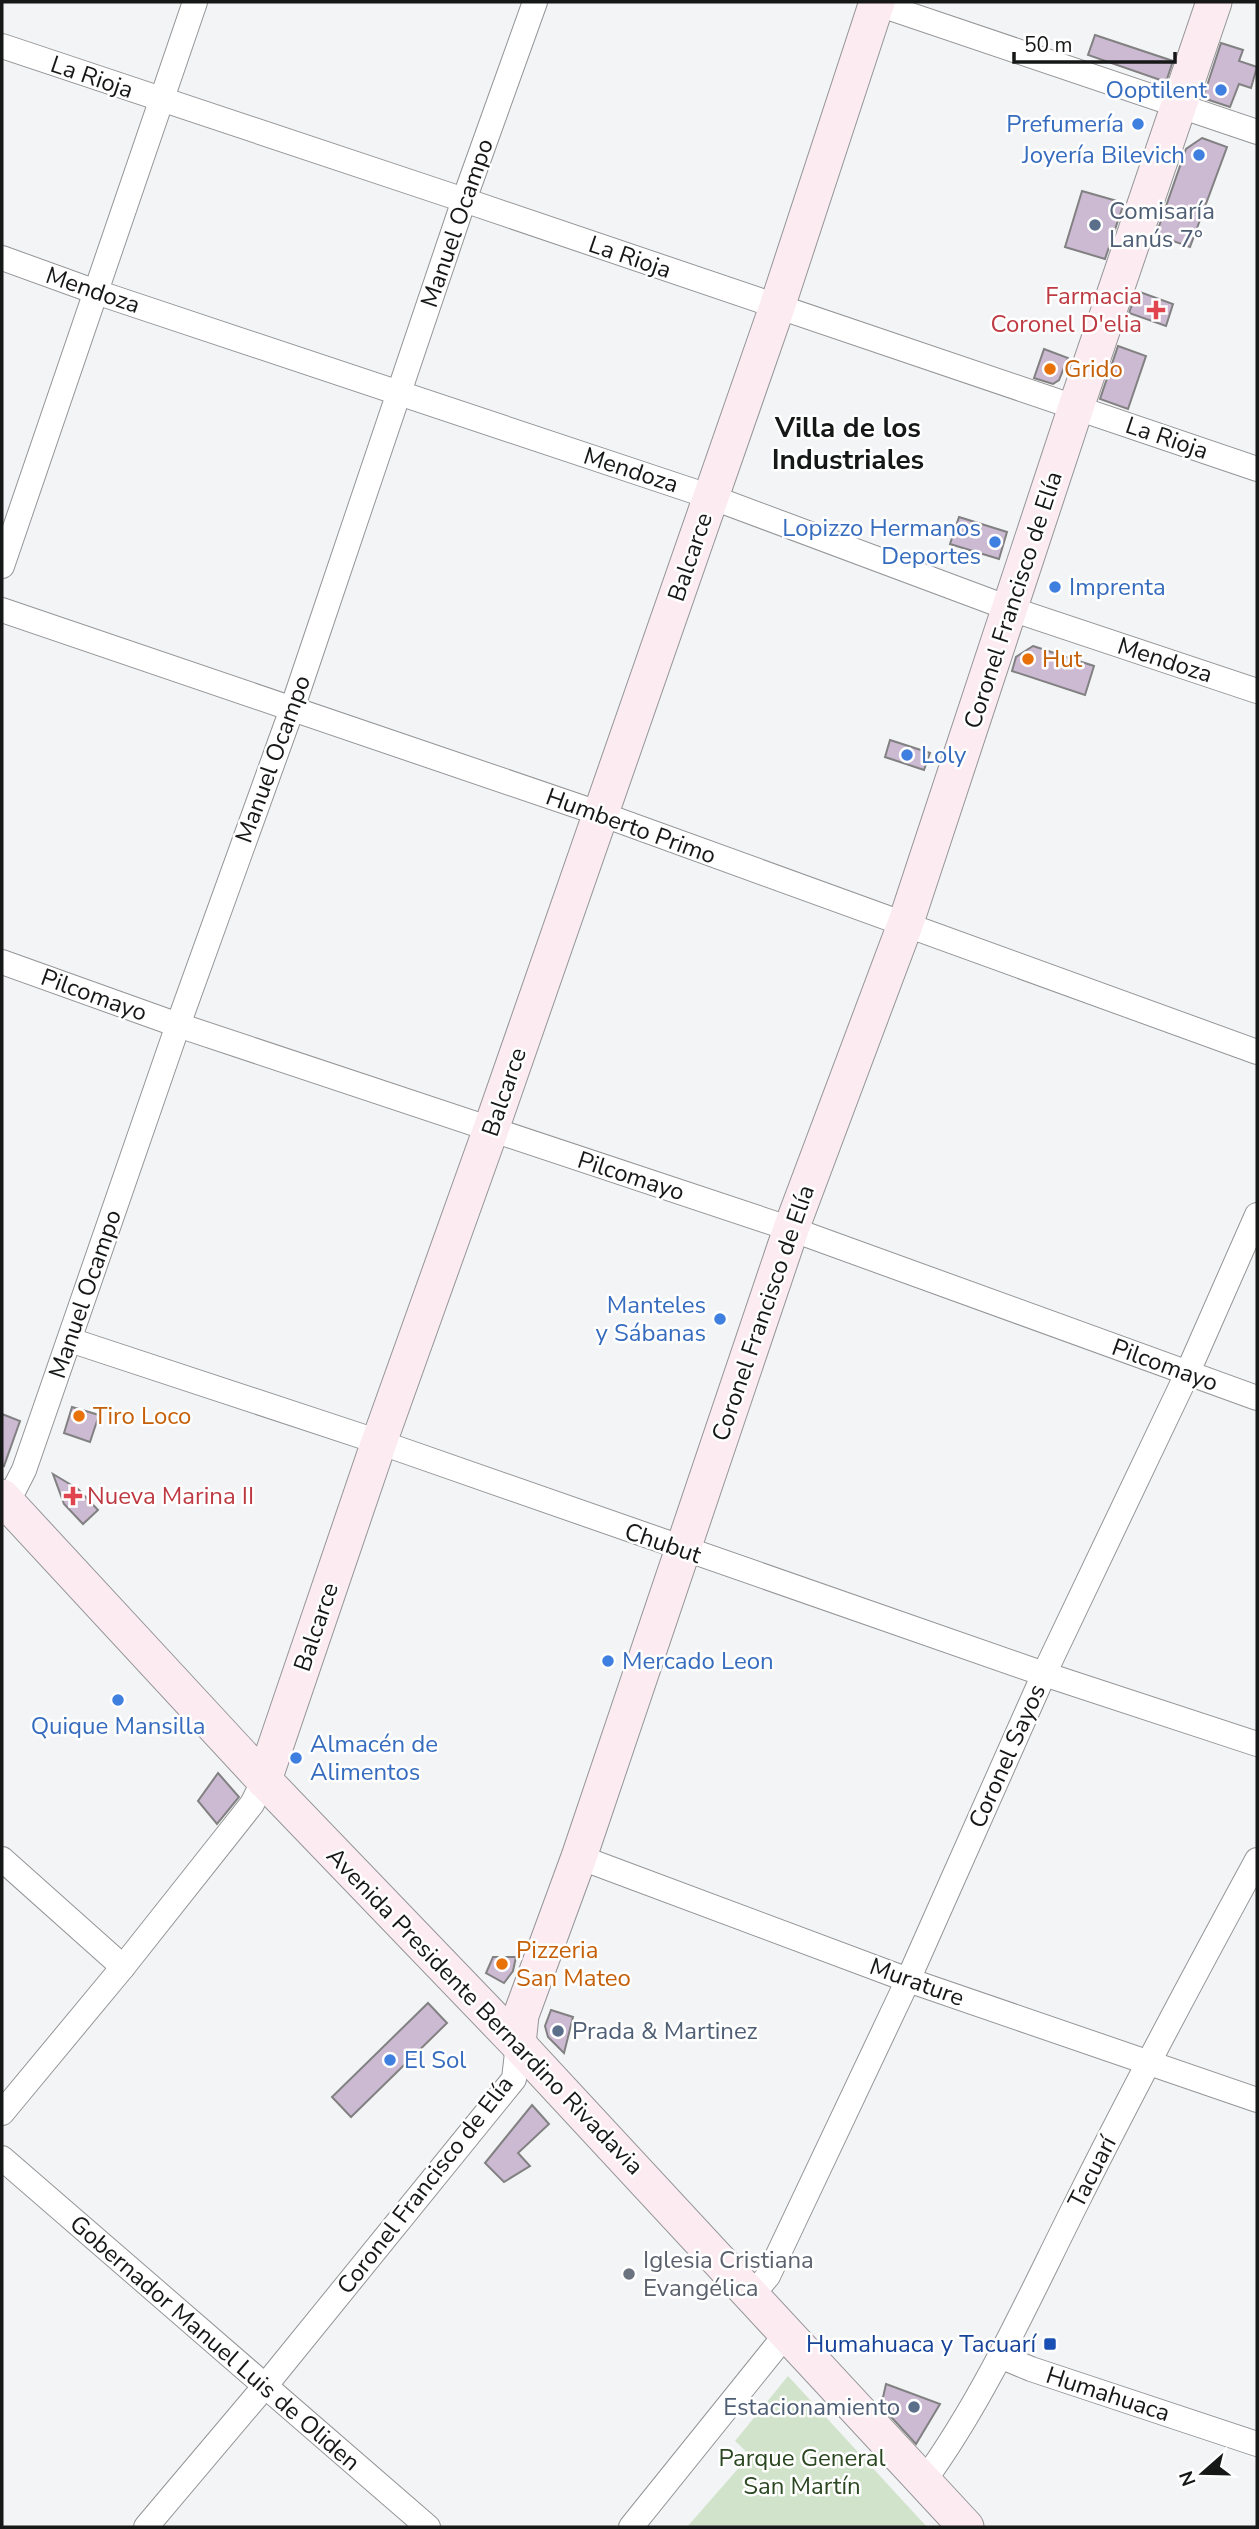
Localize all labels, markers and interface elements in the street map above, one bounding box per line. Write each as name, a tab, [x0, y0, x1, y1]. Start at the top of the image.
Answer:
scale bar	[1014, 21, 1175, 65]
text: 50 m	[1024, 31, 1073, 59]
street label: La Rioja	[46, 48, 138, 106]
place label: Ooptilent	[1106, 74, 1208, 106]
marker: Ooptilent	[1213, 82, 1229, 98]
place label: Prefumería	[1006, 108, 1124, 140]
marker: Prefumería	[1130, 116, 1146, 132]
street label: Manuel Ocampo	[413, 134, 501, 312]
place label: Joyería Bilevich	[1021, 139, 1185, 171]
marker: Joyería Bilevich	[1191, 147, 1207, 163]
place label: Comisaría Lanús 7°	[1109, 195, 1215, 255]
marker: Comisaría Lanús 7°	[1087, 217, 1103, 233]
street label: La Rioja	[584, 228, 676, 286]
street label: Mendoza	[42, 259, 144, 321]
place label: Farmacia Coronel D'elia	[991, 280, 1142, 340]
marker: Farmacia Coronel D'elia	[1148, 302, 1164, 318]
place label: Grido	[1064, 353, 1123, 385]
marker: Grido	[1042, 361, 1058, 377]
district label: Villa de los Industriales	[772, 409, 924, 479]
street label: La Rioja	[1121, 409, 1213, 467]
street label: Mendoza	[580, 440, 682, 500]
street label: Coronel Francisco de Elía	[956, 467, 1070, 733]
street label: Balcarce	[660, 508, 720, 606]
place label: Lopizzo Hermanos Deportes	[782, 512, 981, 572]
marker: Lopizzo Hermanos Deportes	[987, 534, 1003, 550]
place label: Imprenta	[1069, 571, 1166, 603]
marker: Imprenta	[1047, 579, 1063, 595]
street label: Mendoza	[1114, 630, 1216, 690]
place label: Hut	[1042, 643, 1083, 675]
marker: Hut	[1020, 651, 1036, 667]
street label: Manuel Ocampo	[228, 671, 318, 847]
place label: Loly	[921, 739, 967, 771]
marker: Loly	[899, 747, 915, 763]
street label: Humberto Primo	[541, 780, 721, 872]
street label: Pilcomayo	[37, 961, 151, 1029]
street label: Balcarce	[474, 1043, 534, 1141]
street label: Pilcomayo	[573, 1144, 689, 1208]
street label: Coronel Francisco de Elía	[704, 1181, 822, 1445]
street label: Manuel Ocampo	[41, 1205, 129, 1383]
place label: Manteles y Sábanas	[595, 1289, 706, 1349]
marker: Manteles y Sábanas	[712, 1311, 728, 1327]
street label: Pilcomayo	[1108, 1331, 1222, 1399]
place label: Tiro Loco	[93, 1400, 191, 1432]
marker: Tiro Loco	[71, 1408, 87, 1424]
place label: Nueva Marina II	[87, 1480, 254, 1512]
marker: Nueva Marina II	[65, 1488, 81, 1504]
street label: Chubut	[620, 1515, 706, 1571]
street label: Balcarce	[286, 1578, 346, 1676]
place label: Mercado Leon	[622, 1645, 774, 1677]
marker: Mercado Leon	[600, 1653, 616, 1669]
street label: Coronel Sayos	[961, 1679, 1053, 1833]
marker: Quique Mansilla	[110, 1692, 126, 1708]
place label: Quique Mansilla	[31, 1710, 205, 1742]
place label: Almacén de Alimentos	[310, 1728, 438, 1788]
marker: Almacén de Alimentos	[288, 1750, 304, 1766]
street label: Avenida Presidente Bernardino Rivadavia	[319, 1840, 651, 2182]
place label: Pizzeria San Mateo	[516, 1934, 631, 1994]
street label: Murature	[865, 1950, 969, 2014]
marker: Pizzeria San Mateo	[494, 1956, 510, 1972]
place label: Prada & Martinez	[572, 2015, 758, 2047]
marker: Prada & Martinez	[550, 2023, 566, 2039]
place label: El Sol	[404, 2044, 466, 2076]
marker: El Sol	[382, 2052, 398, 2068]
street label: Coronel Francisco de Elía	[330, 2069, 520, 2301]
street label: Tacuarí	[1060, 2129, 1124, 2213]
street label: Gobernador Manuel Luis de Oliden	[63, 2208, 367, 2478]
place label: Iglesia Cristiana Evangélica	[643, 2244, 814, 2304]
marker: Iglesia Cristiana Evangélica	[621, 2266, 637, 2282]
place label: Humahuaca y Tacuarí	[806, 2328, 1037, 2360]
marker: Humahuaca y Tacuarí	[1042, 2336, 1058, 2352]
street label: Humahuaca	[1042, 2359, 1174, 2429]
place label: Estacionamiento	[723, 2391, 900, 2423]
marker: Estacionamiento	[906, 2399, 922, 2415]
north arrow	[1168, 2438, 1238, 2508]
park label: Parque General San Martín	[718, 2442, 886, 2502]
text: N	[1173, 2467, 1203, 2490]

